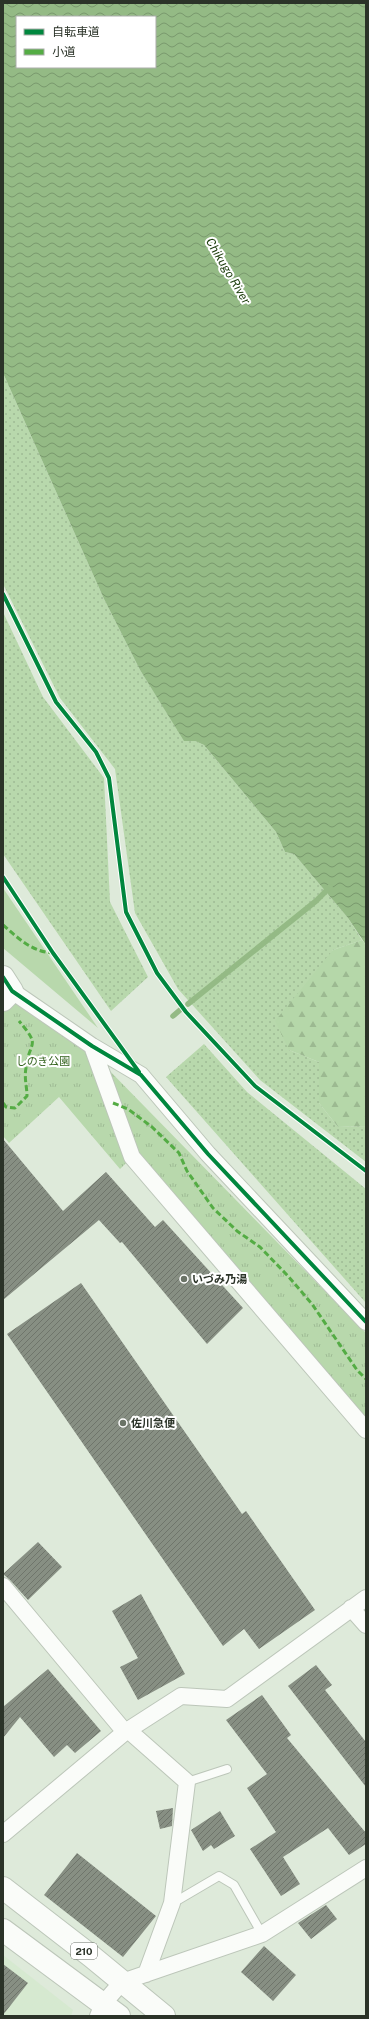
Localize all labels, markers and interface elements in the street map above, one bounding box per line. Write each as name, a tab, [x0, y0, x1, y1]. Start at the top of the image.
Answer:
legend	[16, 16, 156, 68]
text: 自転車道	[52, 25, 100, 39]
text: 小道	[52, 45, 76, 59]
water label: Chikugo River	[203, 235, 253, 307]
park label: しのき公園	[16, 1055, 70, 1067]
place label: いづみ乃湯	[192, 1273, 247, 1285]
marker: いづみ乃湯	[179, 1274, 189, 1284]
place label: 佐川急便	[131, 1417, 176, 1429]
marker: 佐川急便	[118, 1418, 128, 1428]
road number: 210	[71, 1943, 97, 1959]

